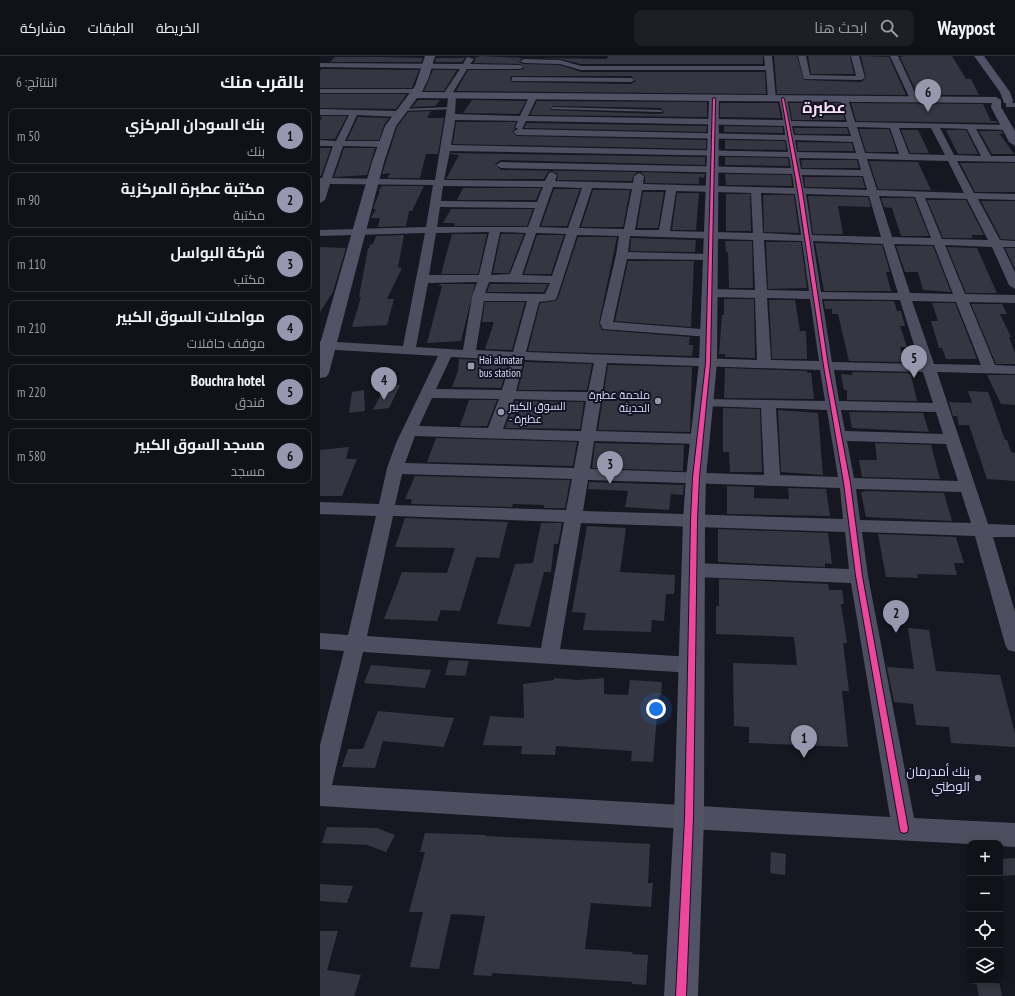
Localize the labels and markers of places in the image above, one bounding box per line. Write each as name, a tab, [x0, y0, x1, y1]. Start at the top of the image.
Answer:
pin: 6	[915, 79, 941, 112]
pin: 5	[901, 345, 927, 378]
place label: Hai almatar bus station	[479, 353, 523, 380]
marker: Hai almatar bus station	[466, 361, 476, 371]
pin: 4	[371, 367, 397, 400]
place label: ملحمة عطبرة الحديثة	[589, 388, 650, 415]
marker: ملحمة عطبرة الحديثة	[653, 396, 663, 406]
place label: السوق الكبير - عطبرة	[508, 399, 566, 426]
marker: السوق الكبير - عطبرة	[496, 407, 506, 417]
pin: 3	[597, 451, 623, 484]
pin: 2	[883, 600, 909, 633]
pin: 1	[791, 725, 817, 758]
place label: بنك أمدرمان الوطني	[906, 763, 970, 797]
marker: بنك أمدرمان الوطني	[973, 773, 983, 783]

